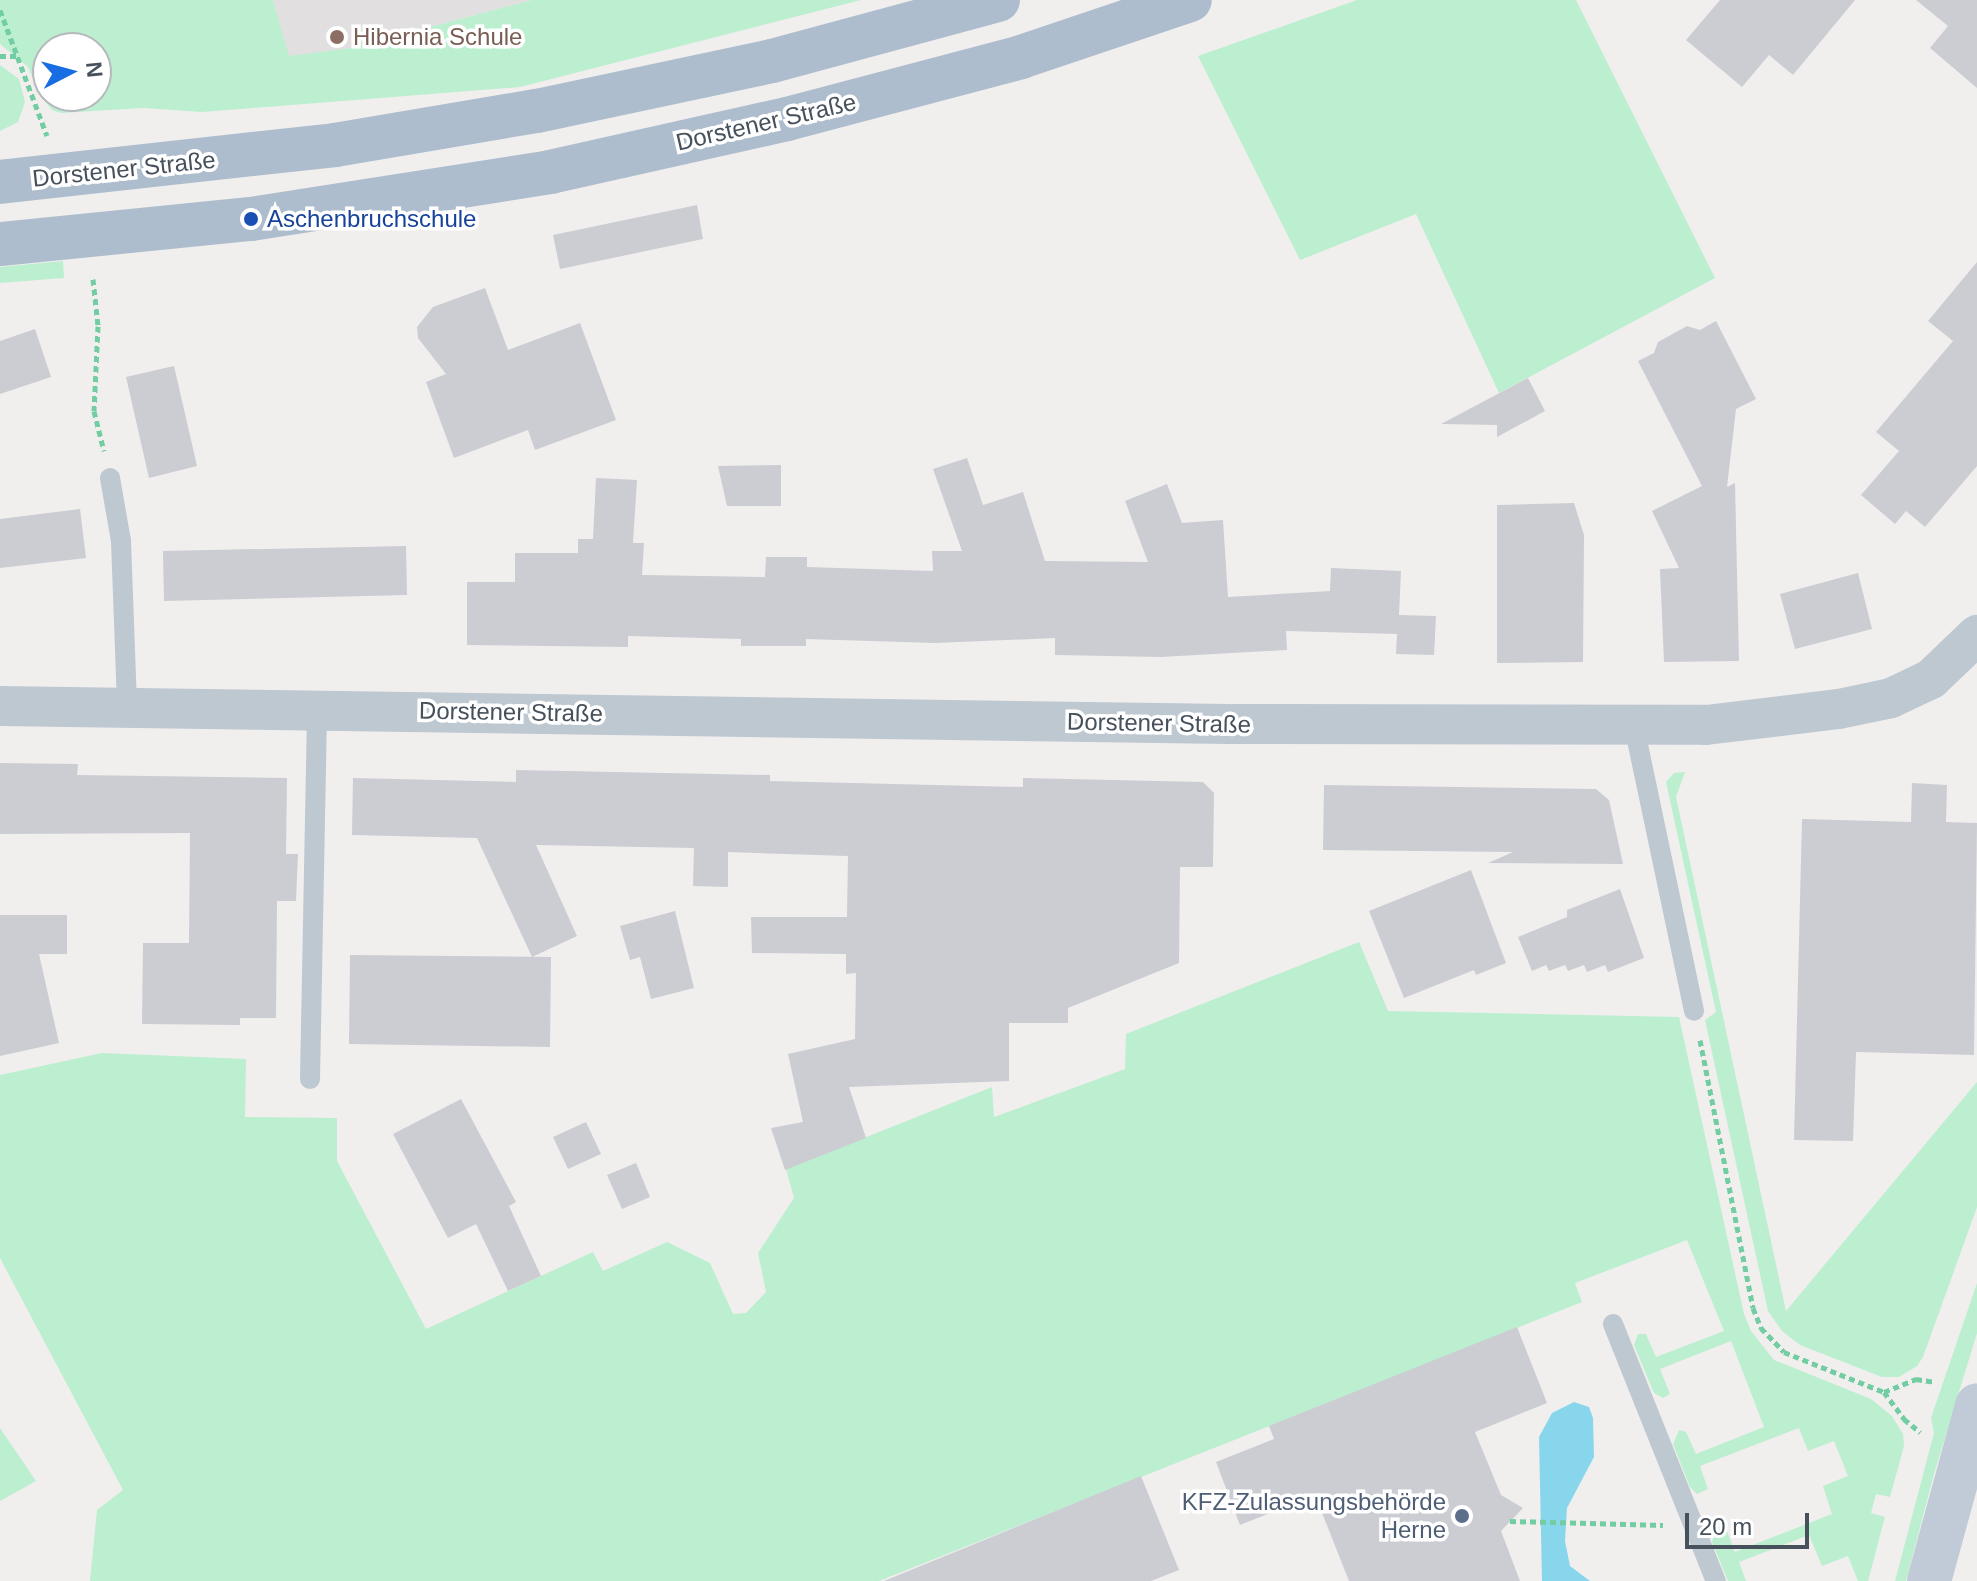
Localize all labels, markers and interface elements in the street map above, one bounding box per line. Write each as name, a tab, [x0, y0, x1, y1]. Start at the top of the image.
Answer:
place label: Hibernia Schule	[353, 23, 522, 51]
marker: Hibernia Schule	[328, 28, 346, 46]
north arrow	[32, 32, 112, 112]
text: N	[81, 60, 108, 79]
street label: Dorstener Straße	[673, 87, 859, 157]
street label: Dorstener Straße	[31, 145, 217, 193]
place label: Aschenbruchschule	[267, 205, 476, 233]
marker: Aschenbruchschule	[242, 210, 260, 228]
street label: Dorstener Straße	[419, 696, 603, 728]
street label: Dorstener Straße	[1067, 707, 1251, 739]
place label: KFZ-Zulassungsbehörde Herne	[1182, 1488, 1446, 1544]
scale bar	[1689, 1497, 1813, 1547]
marker: KFZ-Zulassungsbehörde Herne	[1453, 1507, 1471, 1525]
text: 20 m	[1699, 1513, 1752, 1540]

